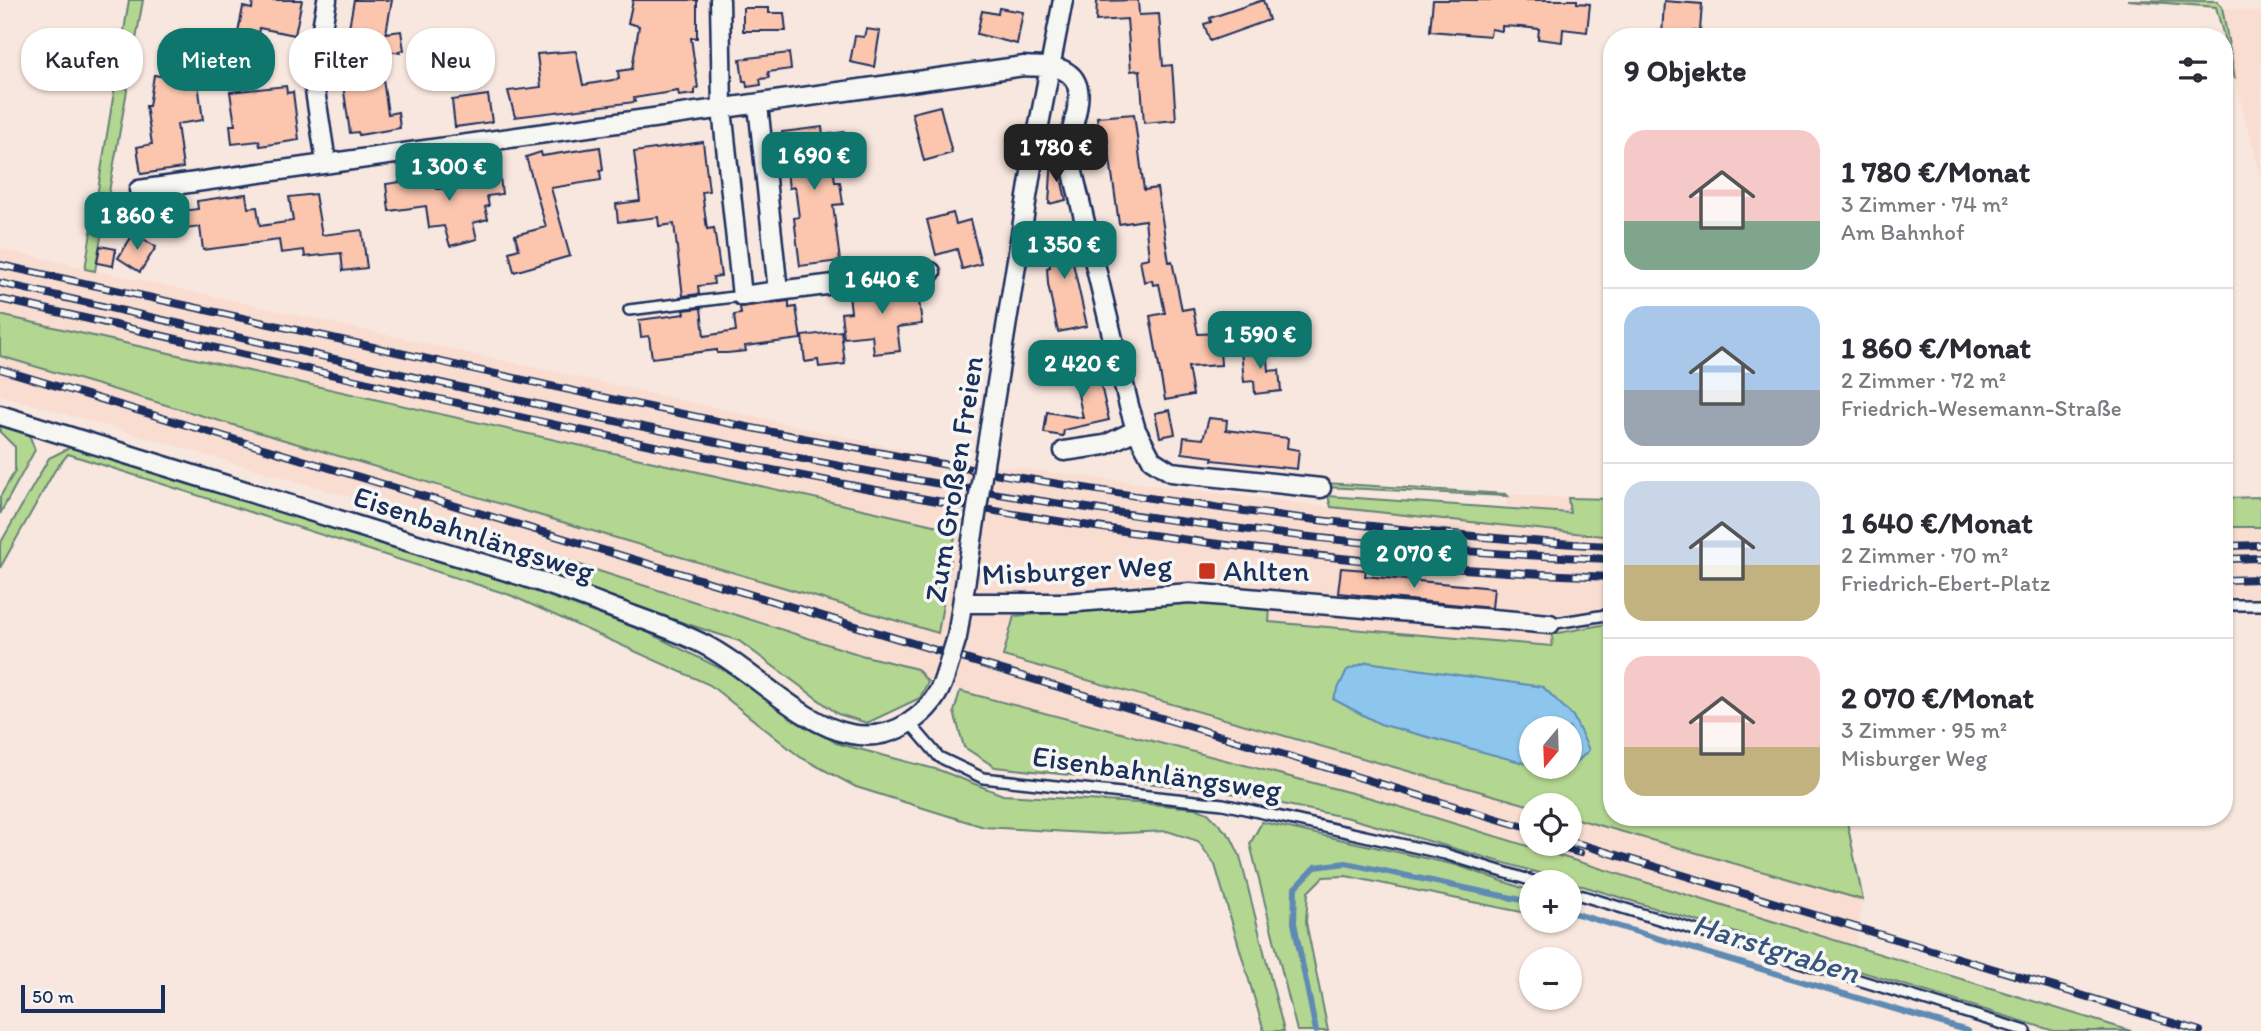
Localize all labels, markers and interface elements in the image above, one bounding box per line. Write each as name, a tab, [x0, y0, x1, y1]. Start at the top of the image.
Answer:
chip: Kaufen	[21, 28, 143, 91]
chip: Mieten	[157, 28, 275, 91]
chip: Filter	[289, 28, 392, 91]
chip: Neu	[406, 28, 495, 91]
icon: filters	[2174, 51, 2212, 89]
text: 9 Objekte	[1624, 52, 1747, 89]
pin: 1 780 €	[991, 124, 1121, 184]
pin: 1 690 €	[749, 132, 879, 192]
text: 1 780 €	[1020, 133, 1092, 161]
text: 1 690 €	[778, 141, 850, 169]
pin: 1 300 €	[384, 144, 514, 203]
text: 1 300 €	[411, 152, 487, 180]
text: 1 780 €/Monat	[1841, 153, 2030, 190]
icon: home	[1680, 158, 1764, 242]
text: 3 Zimmer · 74 m²	[1841, 190, 2008, 218]
pin: 1 860 €	[72, 192, 202, 252]
text: 1 860 €	[100, 201, 174, 229]
text: Am Bahnhof	[1841, 218, 1965, 246]
pin: 1 350 €	[999, 222, 1129, 281]
text: 1 350 €	[1028, 230, 1100, 258]
pin: 1 640 €	[817, 256, 947, 316]
text: 1 640 €	[845, 265, 919, 293]
pin: 1 590 €	[1195, 312, 1325, 371]
text: 1 590 €	[1224, 320, 1296, 348]
text: 1 860 €/Monat	[1841, 329, 2031, 366]
icon: home	[1680, 334, 1764, 418]
pin: 2 420 €	[1017, 340, 1147, 400]
text: 2 420 €	[1044, 349, 1120, 377]
street label: Zum Großen Freien	[916, 353, 991, 605]
text: 2 Zimmer · 72 m²	[1841, 366, 2006, 394]
text: Friedrich-Wesemann-Straße	[1841, 394, 2122, 422]
street label: Eisenbahnlängsweg	[349, 477, 600, 590]
text: 1 640 €/Monat	[1841, 504, 2032, 541]
icon: home	[1680, 509, 1764, 593]
pin: 2 070 €	[1349, 530, 1479, 590]
text: 2 070 €	[1376, 539, 1452, 567]
text: 2 Zimmer · 70 m²	[1841, 541, 2008, 569]
street label: Misburger Weg	[981, 546, 1174, 593]
place label: Ahlten	[1223, 552, 1309, 589]
marker: Ahlten	[1197, 561, 1217, 581]
text: Friedrich-Ebert-Platz	[1841, 569, 2050, 597]
text: 2 070 €/Monat	[1841, 679, 2034, 716]
icon: home	[1680, 684, 1764, 768]
north arrow	[1519, 716, 1582, 779]
map controls	[1519, 716, 1582, 1010]
text: 3 Zimmer · 95 m²	[1841, 716, 2007, 744]
street label: Eisenbahnlängsweg	[1030, 737, 1285, 808]
text: Misburger Weg	[1841, 744, 1987, 772]
button: locate	[1519, 793, 1582, 856]
button: +	[1519, 870, 1582, 933]
water label: Harstgraben	[1688, 905, 1864, 991]
button: −	[1519, 947, 1582, 1010]
scale bar	[21, 982, 164, 1014]
text: 50 m	[32, 985, 74, 1008]

